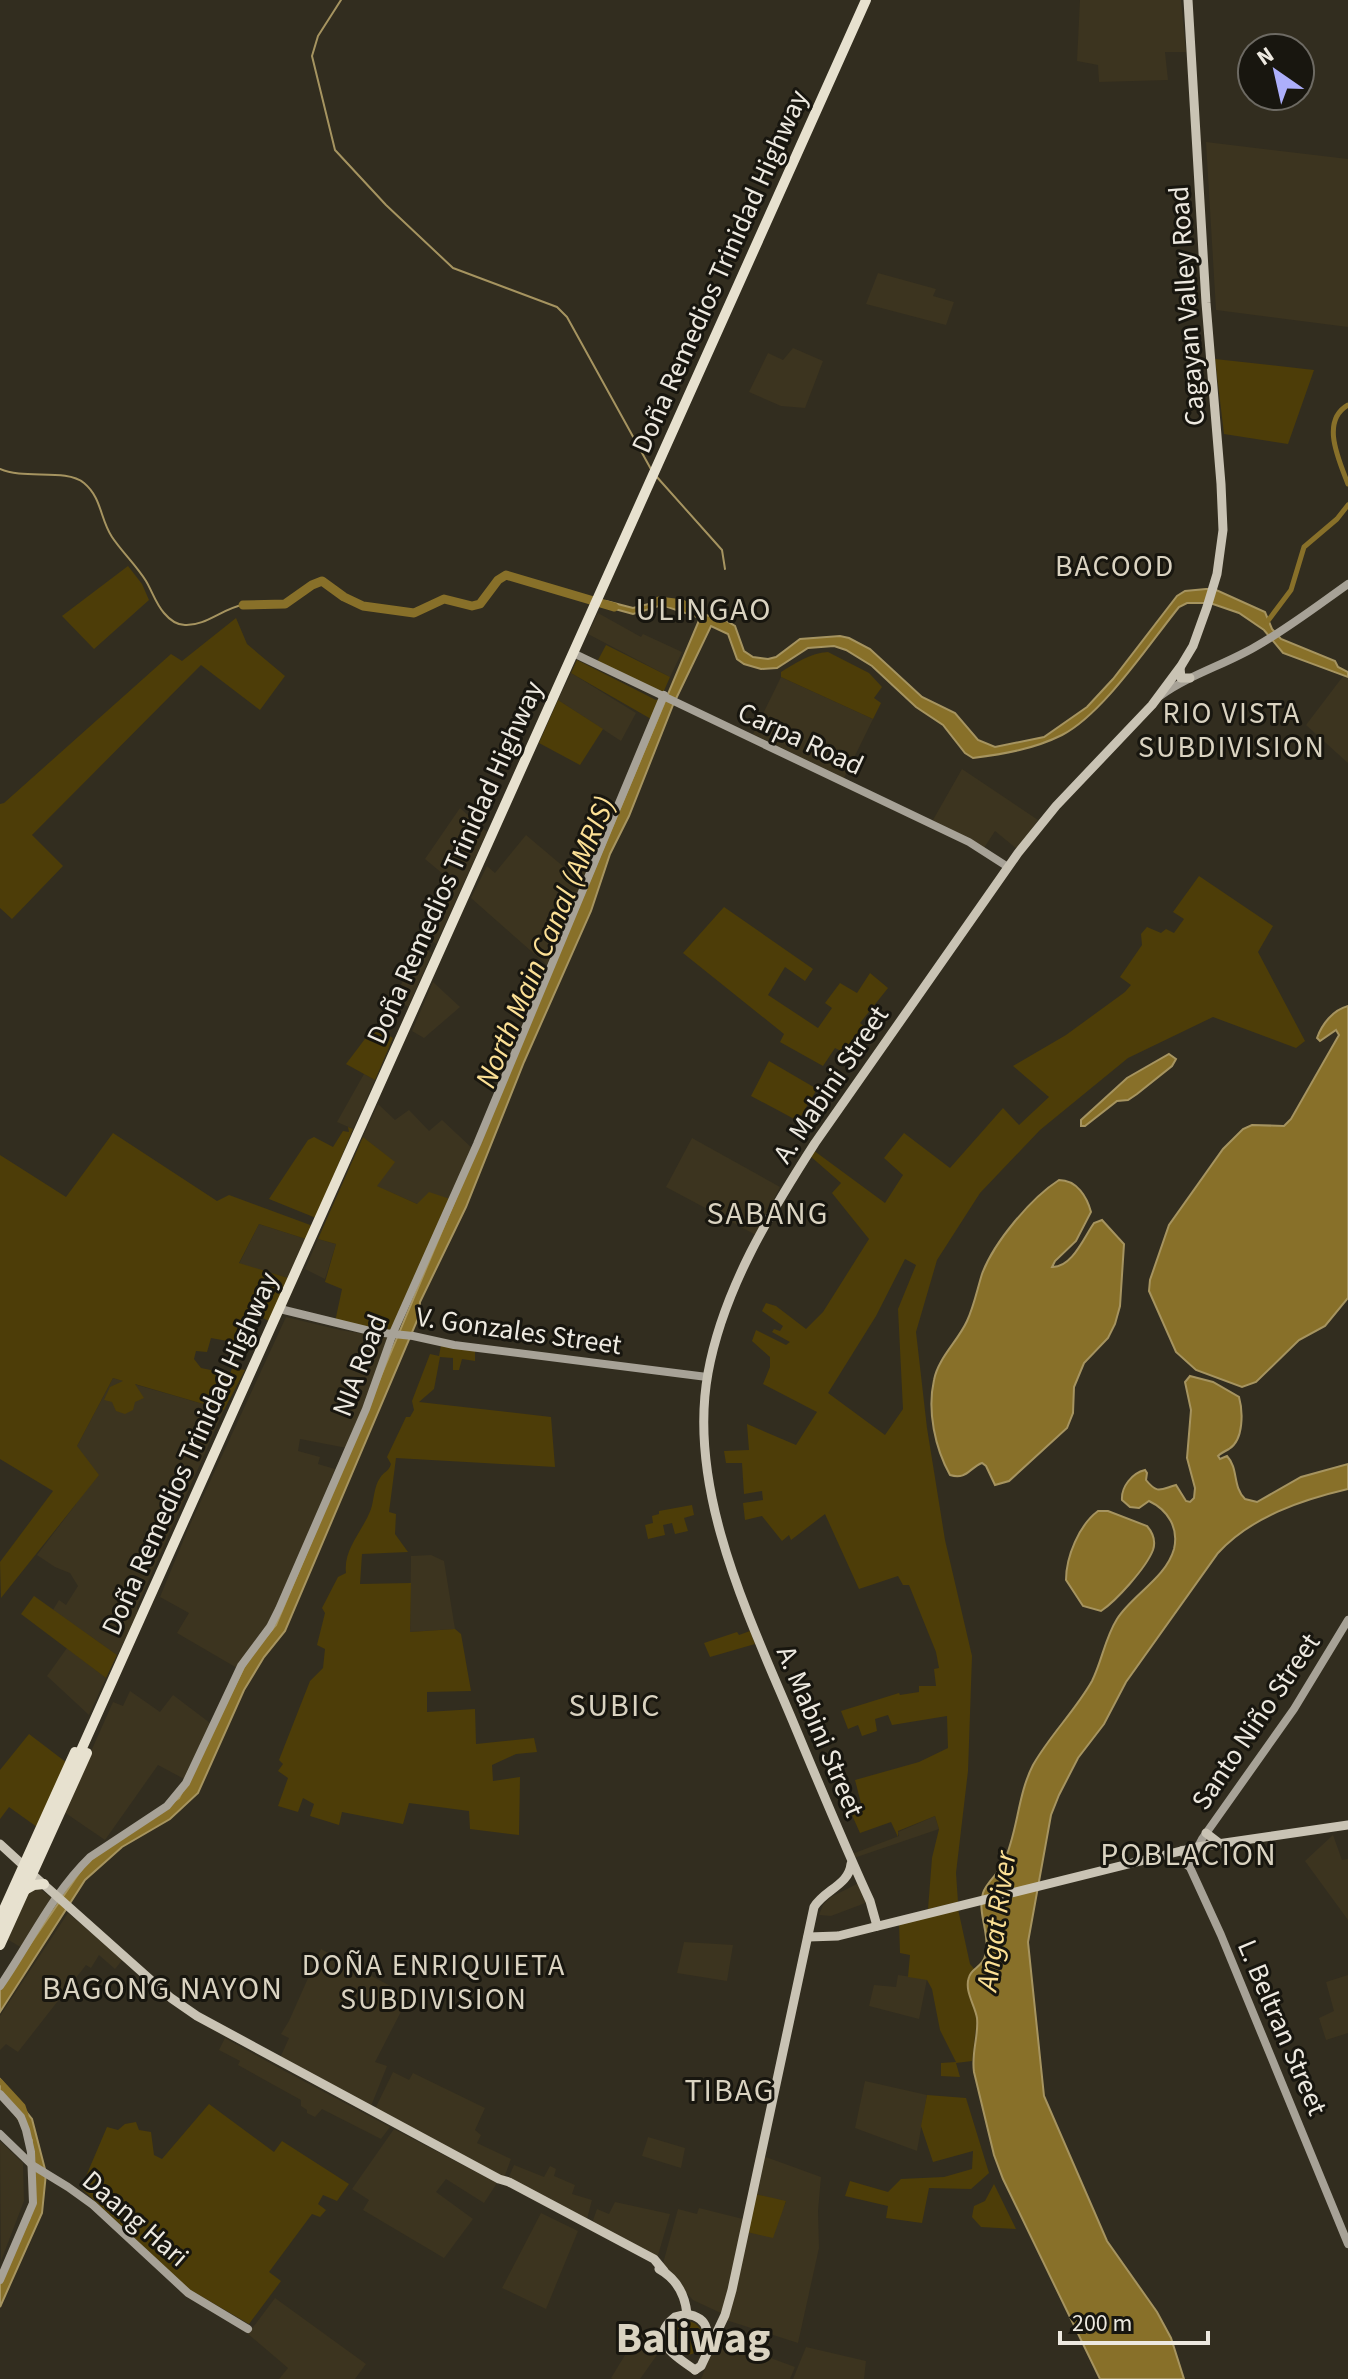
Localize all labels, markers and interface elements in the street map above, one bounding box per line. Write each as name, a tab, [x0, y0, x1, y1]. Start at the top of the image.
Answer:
north arrow	[1236, 32, 1316, 112]
text: N	[1250, 39, 1280, 74]
street label: Doña Remedios Trinidad Highway	[622, 83, 818, 459]
street label: Cagayan Valley Road	[1159, 185, 1215, 427]
district label: BACOOD	[1055, 545, 1175, 588]
district label: ULINGAO	[635, 587, 773, 633]
street label: Doña Remedios Trinidad Highway	[357, 674, 553, 1050]
street label: Carpa Road	[731, 692, 870, 786]
district label: RIO VISTA SUBDIVISION	[1138, 692, 1326, 769]
water label: North Main Canal (AMRIS)	[465, 790, 626, 1095]
street label: A. Mabini Street	[763, 997, 899, 1171]
district label: SABANG	[706, 1191, 830, 1237]
street label: Doña Remedios Trinidad Highway	[92, 1265, 288, 1641]
street label: V. Gonzales Street	[414, 1297, 625, 1365]
street label: NIA Road	[322, 1309, 398, 1422]
street label: Santo Niño Street	[1182, 1625, 1330, 1818]
street label: A. Mabini Street	[766, 1640, 874, 1824]
district label: SUBIC	[568, 1683, 662, 1729]
district label: POBLACION	[1100, 1832, 1278, 1878]
water label: Angat River	[965, 1847, 1028, 1996]
street label: L. Beltran Street	[1227, 1933, 1337, 2122]
district label: DOÑA ENRIQUIETA SUBDIVISION	[302, 1944, 566, 2021]
district label: BAGONG NAYON	[42, 1966, 284, 2012]
district label: TIBAG	[684, 2068, 776, 2114]
street label: Daang Hari	[73, 2161, 197, 2276]
scale bar	[1060, 2295, 1208, 2345]
text: 200 m	[1072, 2306, 1132, 2341]
district label: Baliwag	[616, 2307, 770, 2370]

